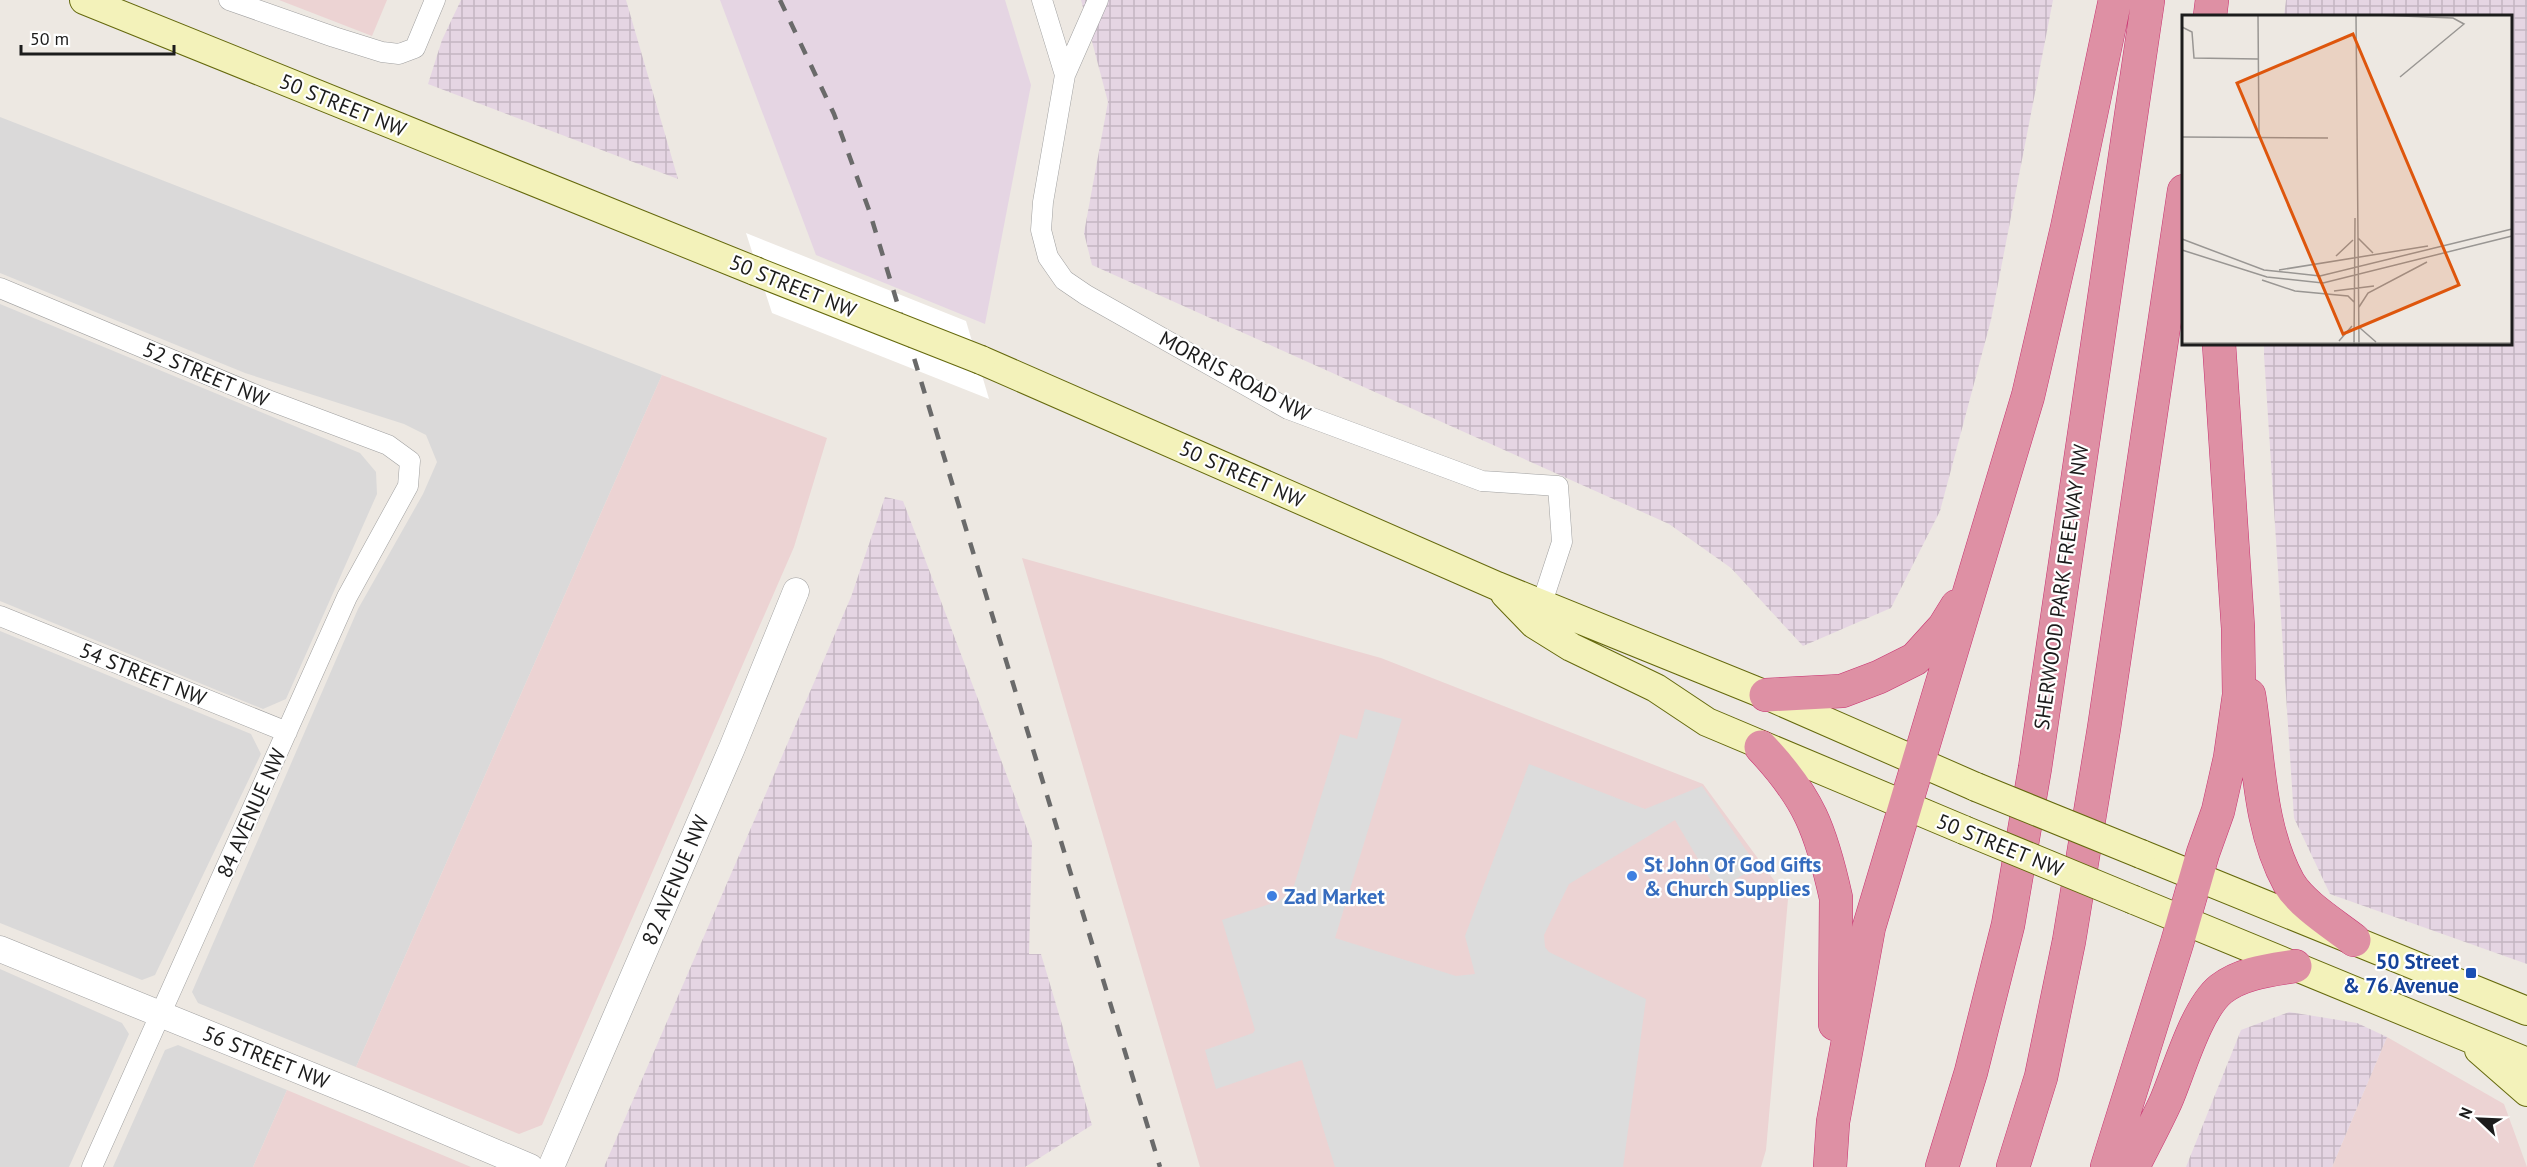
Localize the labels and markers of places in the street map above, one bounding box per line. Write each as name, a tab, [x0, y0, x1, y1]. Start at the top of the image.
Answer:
place label: St John Of God Gifts & Church Supplies	[1644, 851, 1822, 902]
marker: St John Of God Gifts & Church Supplies	[1625, 869, 1639, 883]
place label: Zad Market	[1284, 883, 1385, 910]
marker: Zad Market	[1265, 889, 1279, 903]
place label: 50 Street & 76 Avenue	[2343, 948, 2460, 999]
marker: 50 Street & 76 Avenue	[2464, 966, 2478, 980]

